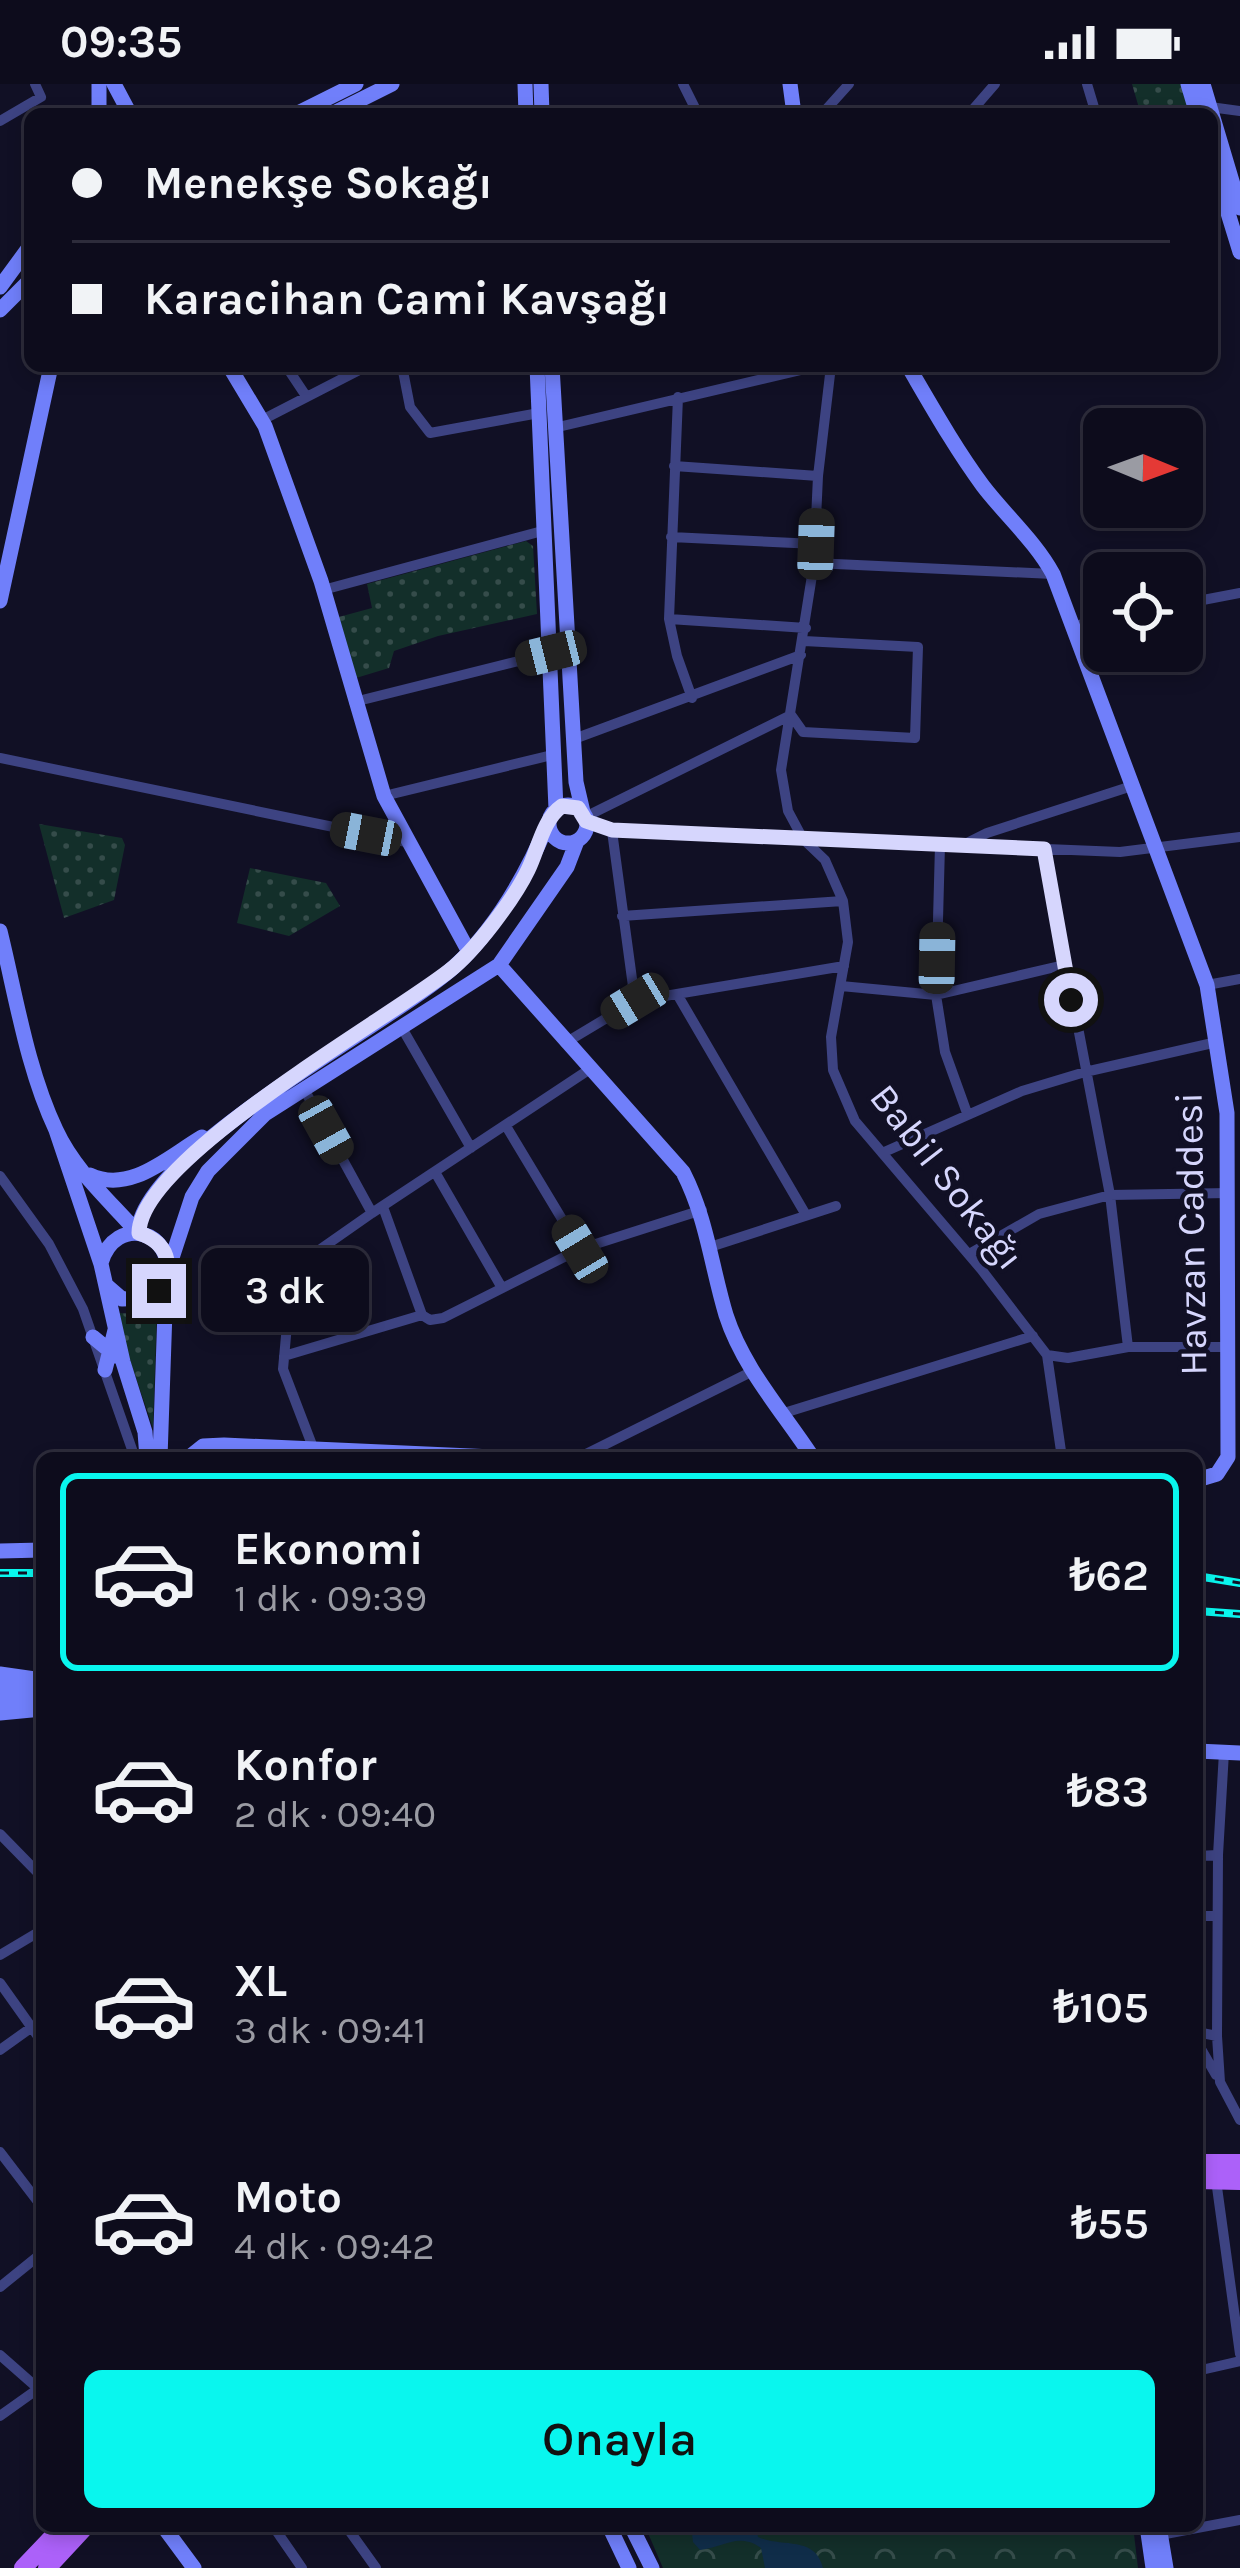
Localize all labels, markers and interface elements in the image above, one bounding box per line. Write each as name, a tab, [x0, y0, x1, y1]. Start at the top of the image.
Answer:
text: 09:35	[60, 16, 182, 68]
text: Menekşe Sokağı	[144, 157, 493, 209]
text: Karacihan Cami Kavşağı	[144, 273, 670, 325]
north arrow	[1083, 408, 1203, 528]
map controls	[1083, 408, 1203, 672]
car	[797, 507, 835, 581]
button: locate	[1083, 552, 1203, 672]
car	[512, 627, 590, 679]
car	[327, 809, 405, 859]
car	[918, 922, 956, 994]
car	[595, 967, 675, 1035]
route start	[1044, 973, 1098, 1027]
street label: Babil Sokağı	[860, 1075, 1034, 1279]
car	[293, 1090, 359, 1170]
street label: Havzan Caddesi	[1166, 1092, 1216, 1376]
car	[546, 1209, 614, 1289]
callout: 3 dk	[201, 1249, 369, 1333]
route end	[132, 1264, 186, 1318]
text: 3 dk	[245, 1267, 325, 1313]
icon: car	[90, 1518, 198, 1626]
text: Ekonomi	[234, 1523, 423, 1575]
text: ₺62	[1069, 1549, 1149, 1601]
text: 1 dk · 09:39	[234, 1575, 427, 1621]
icon: car	[90, 1734, 198, 1842]
text: Konfor	[234, 1739, 377, 1791]
text: ₺83	[1067, 1765, 1149, 1817]
text: 2 dk · 09:40	[234, 1791, 436, 1837]
icon: car	[90, 1950, 198, 2058]
text: XL	[234, 1955, 287, 2007]
text: ₺105	[1054, 1981, 1149, 2033]
text: 3 dk · 09:41	[234, 2007, 426, 2053]
icon: car	[90, 2166, 198, 2274]
text: Moto	[234, 2171, 342, 2223]
text: ₺55	[1071, 2197, 1149, 2249]
text: 4 dk · 09:42	[234, 2223, 435, 2269]
button: Onayla	[84, 2370, 1155, 2508]

